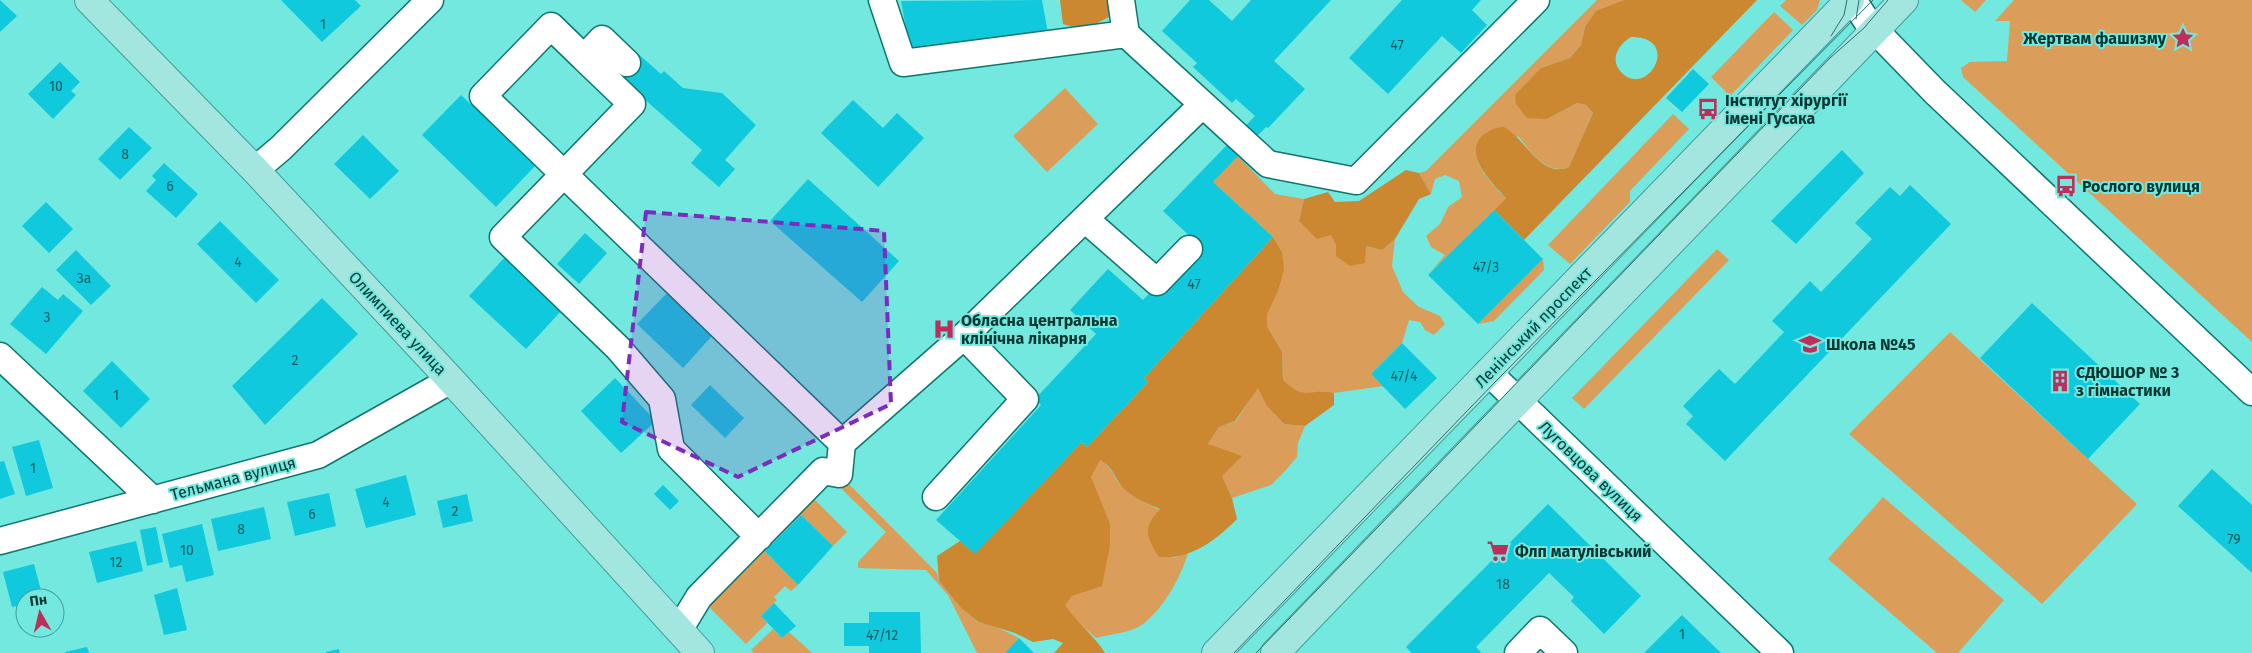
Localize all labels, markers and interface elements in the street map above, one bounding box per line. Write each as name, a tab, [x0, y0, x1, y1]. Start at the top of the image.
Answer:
house number: 1	[320, 16, 326, 33]
place icon: Жертвам фашизму	[2170, 25, 2196, 51]
place label: Жертвам фашизму	[2022, 29, 2167, 48]
house number: 47	[1390, 37, 1404, 54]
house number: 10	[49, 78, 63, 95]
place label: Інститут хірургії імені Гусака	[1725, 91, 1849, 128]
bus stop icon: Інститут хірургії імені Гусака	[1695, 96, 1721, 122]
house number: 8	[121, 146, 129, 163]
bus stop icon: Рослого вулиця	[2053, 173, 2079, 199]
place label: Рослого вулиця	[2082, 177, 2200, 196]
house number: 6	[166, 178, 174, 195]
house number: 4	[234, 254, 242, 271]
house number: 47/3	[1473, 259, 1499, 276]
street label: Ленінський проспект	[1471, 263, 1596, 392]
street label: Олимпиева улица	[345, 268, 450, 379]
house number: 3а	[77, 270, 91, 287]
house number: 47	[1187, 276, 1201, 293]
house number: 3	[44, 309, 51, 326]
place label: Обласна центральна клінічна лікарня	[961, 311, 1118, 348]
hospital icon: Обласна центральна клінічна лікарня	[931, 316, 957, 342]
school or university icon: Школа №45	[1797, 331, 1823, 357]
place label: Школа №45	[1826, 335, 1916, 354]
house number: 2	[292, 352, 299, 369]
place label: СДЮШОР № 3 з гімнастики	[2076, 363, 2179, 400]
house number: 47/4	[1391, 368, 1418, 385]
building icon: СДЮШОР № 3 з гімнастики	[2047, 368, 2073, 394]
house number: 1	[113, 387, 119, 404]
street label: Луговцова вулиця	[1535, 417, 1647, 526]
street label: Тельмана вулиця	[168, 453, 298, 504]
house number: 1	[30, 460, 36, 477]
house number: 4	[382, 494, 390, 511]
house number: 2	[452, 503, 459, 520]
house number: 6	[308, 506, 316, 523]
house number: 8	[237, 521, 245, 538]
house number: 79	[2227, 531, 2241, 548]
supermarket icon: Флп матулівський	[1485, 538, 1511, 564]
house number: 10	[180, 542, 194, 559]
place label: Флп матулівський	[1515, 542, 1652, 561]
house number: 12	[110, 554, 123, 571]
house number: 18	[1496, 576, 1510, 593]
north arrow	[15, 588, 65, 638]
text: Пн	[28, 591, 48, 610]
house number: 1	[1679, 626, 1685, 643]
house number: 47/12	[866, 627, 898, 644]

